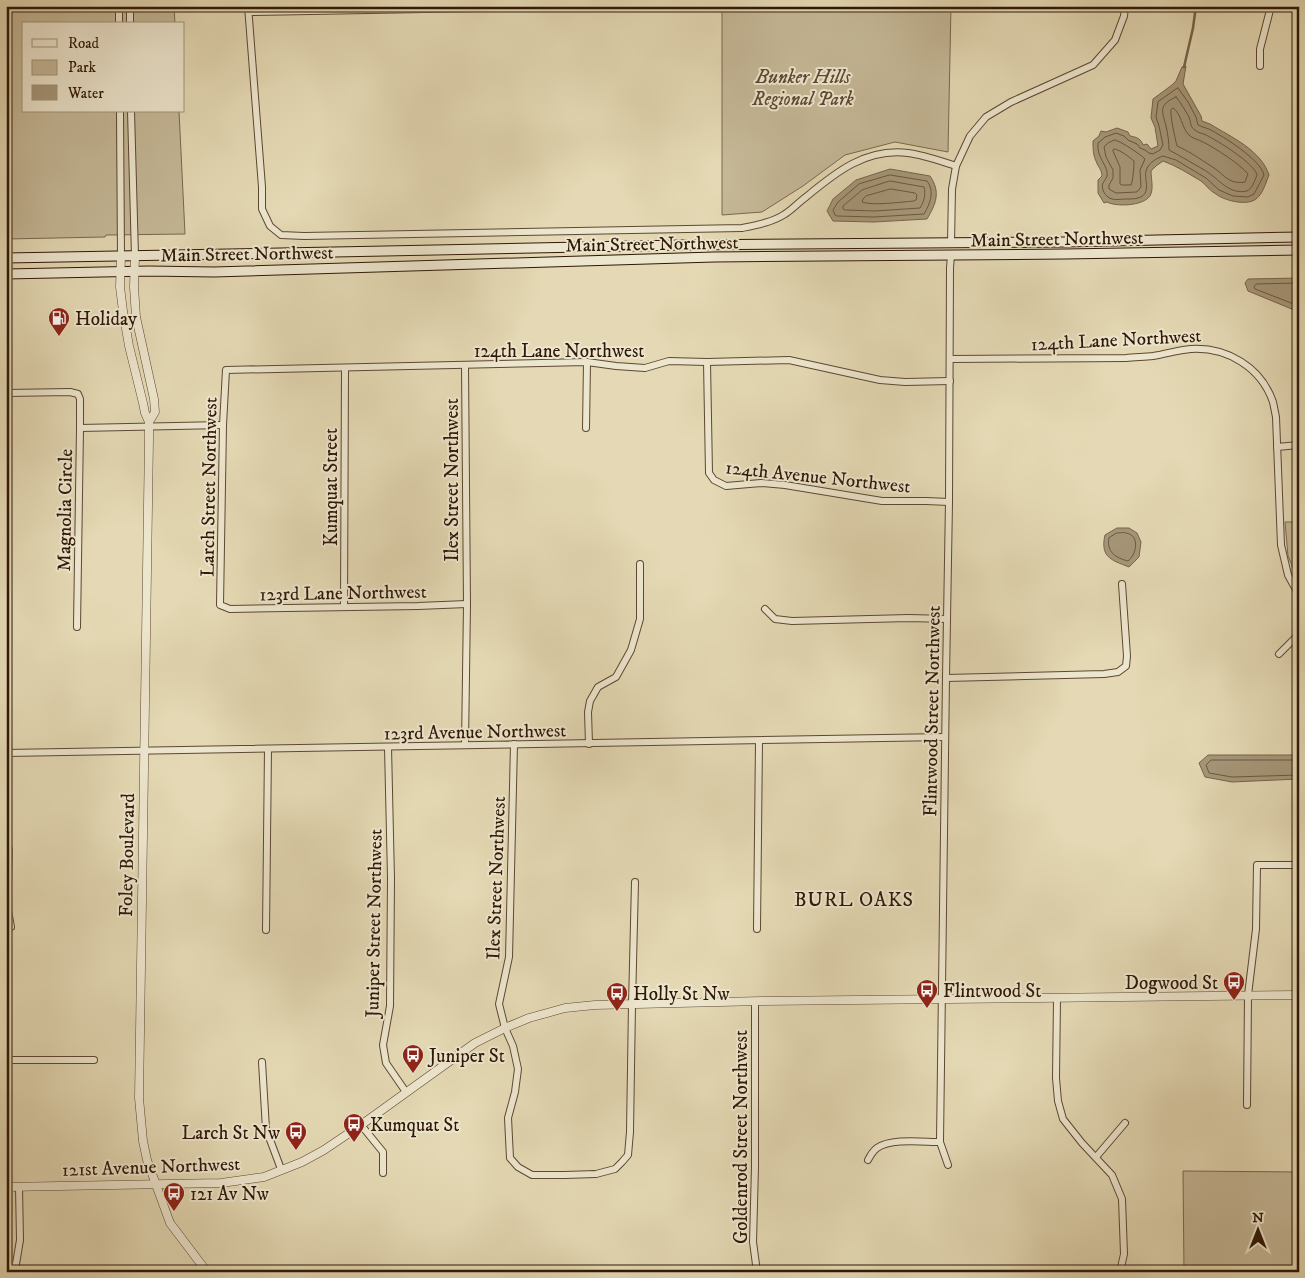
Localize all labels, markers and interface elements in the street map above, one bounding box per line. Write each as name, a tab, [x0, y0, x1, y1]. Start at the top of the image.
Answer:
legend	[22, 22, 185, 112]
text: Road	[68, 34, 100, 53]
text: Park	[68, 58, 97, 77]
park label: Bunker Hills Regional Park	[751, 66, 854, 111]
text: Water	[67, 84, 104, 103]
street label: Main Street Northwest	[970, 226, 1144, 253]
street label: Main Street Northwest	[565, 231, 739, 258]
street label: Main Street Northwest	[160, 241, 334, 268]
fuel station icon: Holiday	[47, 306, 71, 337]
place label: Holiday	[75, 308, 138, 331]
street label: 124th Lane Northwest	[1030, 325, 1202, 356]
street label: 124th Lane Northwest	[474, 340, 644, 363]
street label: Larch Street Northwest	[196, 397, 223, 577]
street label: Ilex Street Northwest	[441, 398, 464, 562]
street label: Kumquat Street	[320, 428, 344, 546]
street label: Magnolia Circle	[53, 448, 78, 572]
street label: 124th Avenue Northwest	[724, 456, 912, 499]
street label: 123rd Lane Northwest	[259, 581, 427, 606]
street label: Flintwood Street Northwest	[919, 605, 946, 817]
street label: 123rd Avenue Northwest	[384, 719, 567, 746]
street label: Foley Boulevard	[115, 792, 140, 917]
street label: Ilex Street Northwest	[482, 796, 511, 960]
street label: Juniper Street Northwest	[361, 829, 388, 1020]
district label: BURL OAKS	[794, 888, 914, 913]
bus stop icon: Dogwood St	[1222, 970, 1246, 1001]
place label: Dogwood St	[1125, 972, 1218, 995]
bus stop icon: Flintwood St	[915, 978, 939, 1009]
place label: Flintwood St	[943, 980, 1041, 1003]
bus stop icon: Holly St Nw	[605, 981, 629, 1012]
place label: Holly St Nw	[633, 983, 730, 1006]
street label: Goldenrod Street Northwest	[730, 1030, 753, 1244]
bus stop icon: Juniper St	[401, 1043, 425, 1074]
place label: Juniper St	[427, 1045, 505, 1068]
bus stop icon: Kumquat St	[342, 1112, 366, 1143]
place label: Kumquat St	[370, 1114, 459, 1138]
bus stop icon: Larch St Nw	[284, 1120, 308, 1151]
place label: Larch St Nw	[182, 1122, 280, 1145]
street label: 121st Avenue Northwest	[61, 1153, 241, 1182]
bus stop icon: 121 Av Nw	[162, 1181, 186, 1212]
place label: 121 Av Nw	[190, 1183, 269, 1206]
north arrow	[1232, 1206, 1282, 1256]
text: N	[1252, 1209, 1264, 1227]

